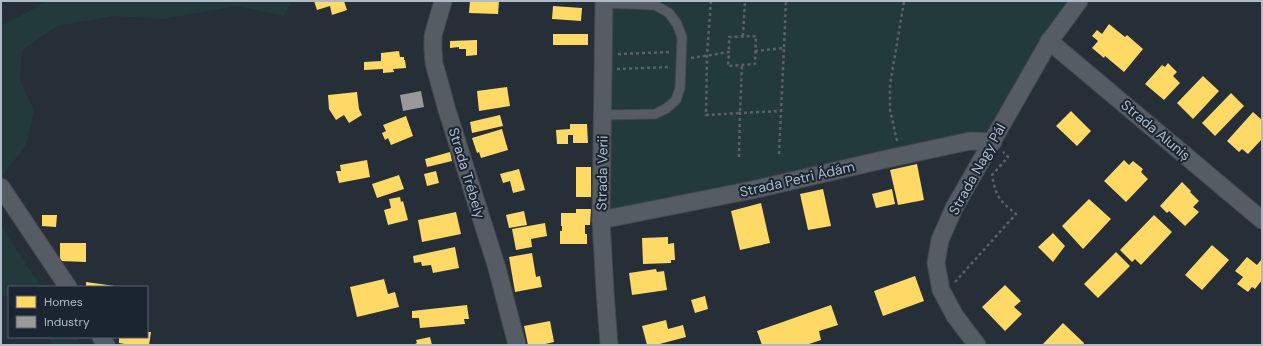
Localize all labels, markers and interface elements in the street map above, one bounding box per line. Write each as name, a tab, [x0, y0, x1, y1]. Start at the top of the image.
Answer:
street label: Strada Aluniș	[1118, 96, 1194, 164]
street label: Strada Nagy Pál	[944, 120, 1010, 218]
street label: Strada Trébely	[445, 125, 489, 221]
street label: Strada Verii	[592, 135, 612, 211]
street label: Strada Petri Ádám	[738, 157, 856, 201]
legend	[8, 286, 148, 338]
text: Homes	[44, 294, 83, 310]
text: Industry	[44, 314, 90, 330]

